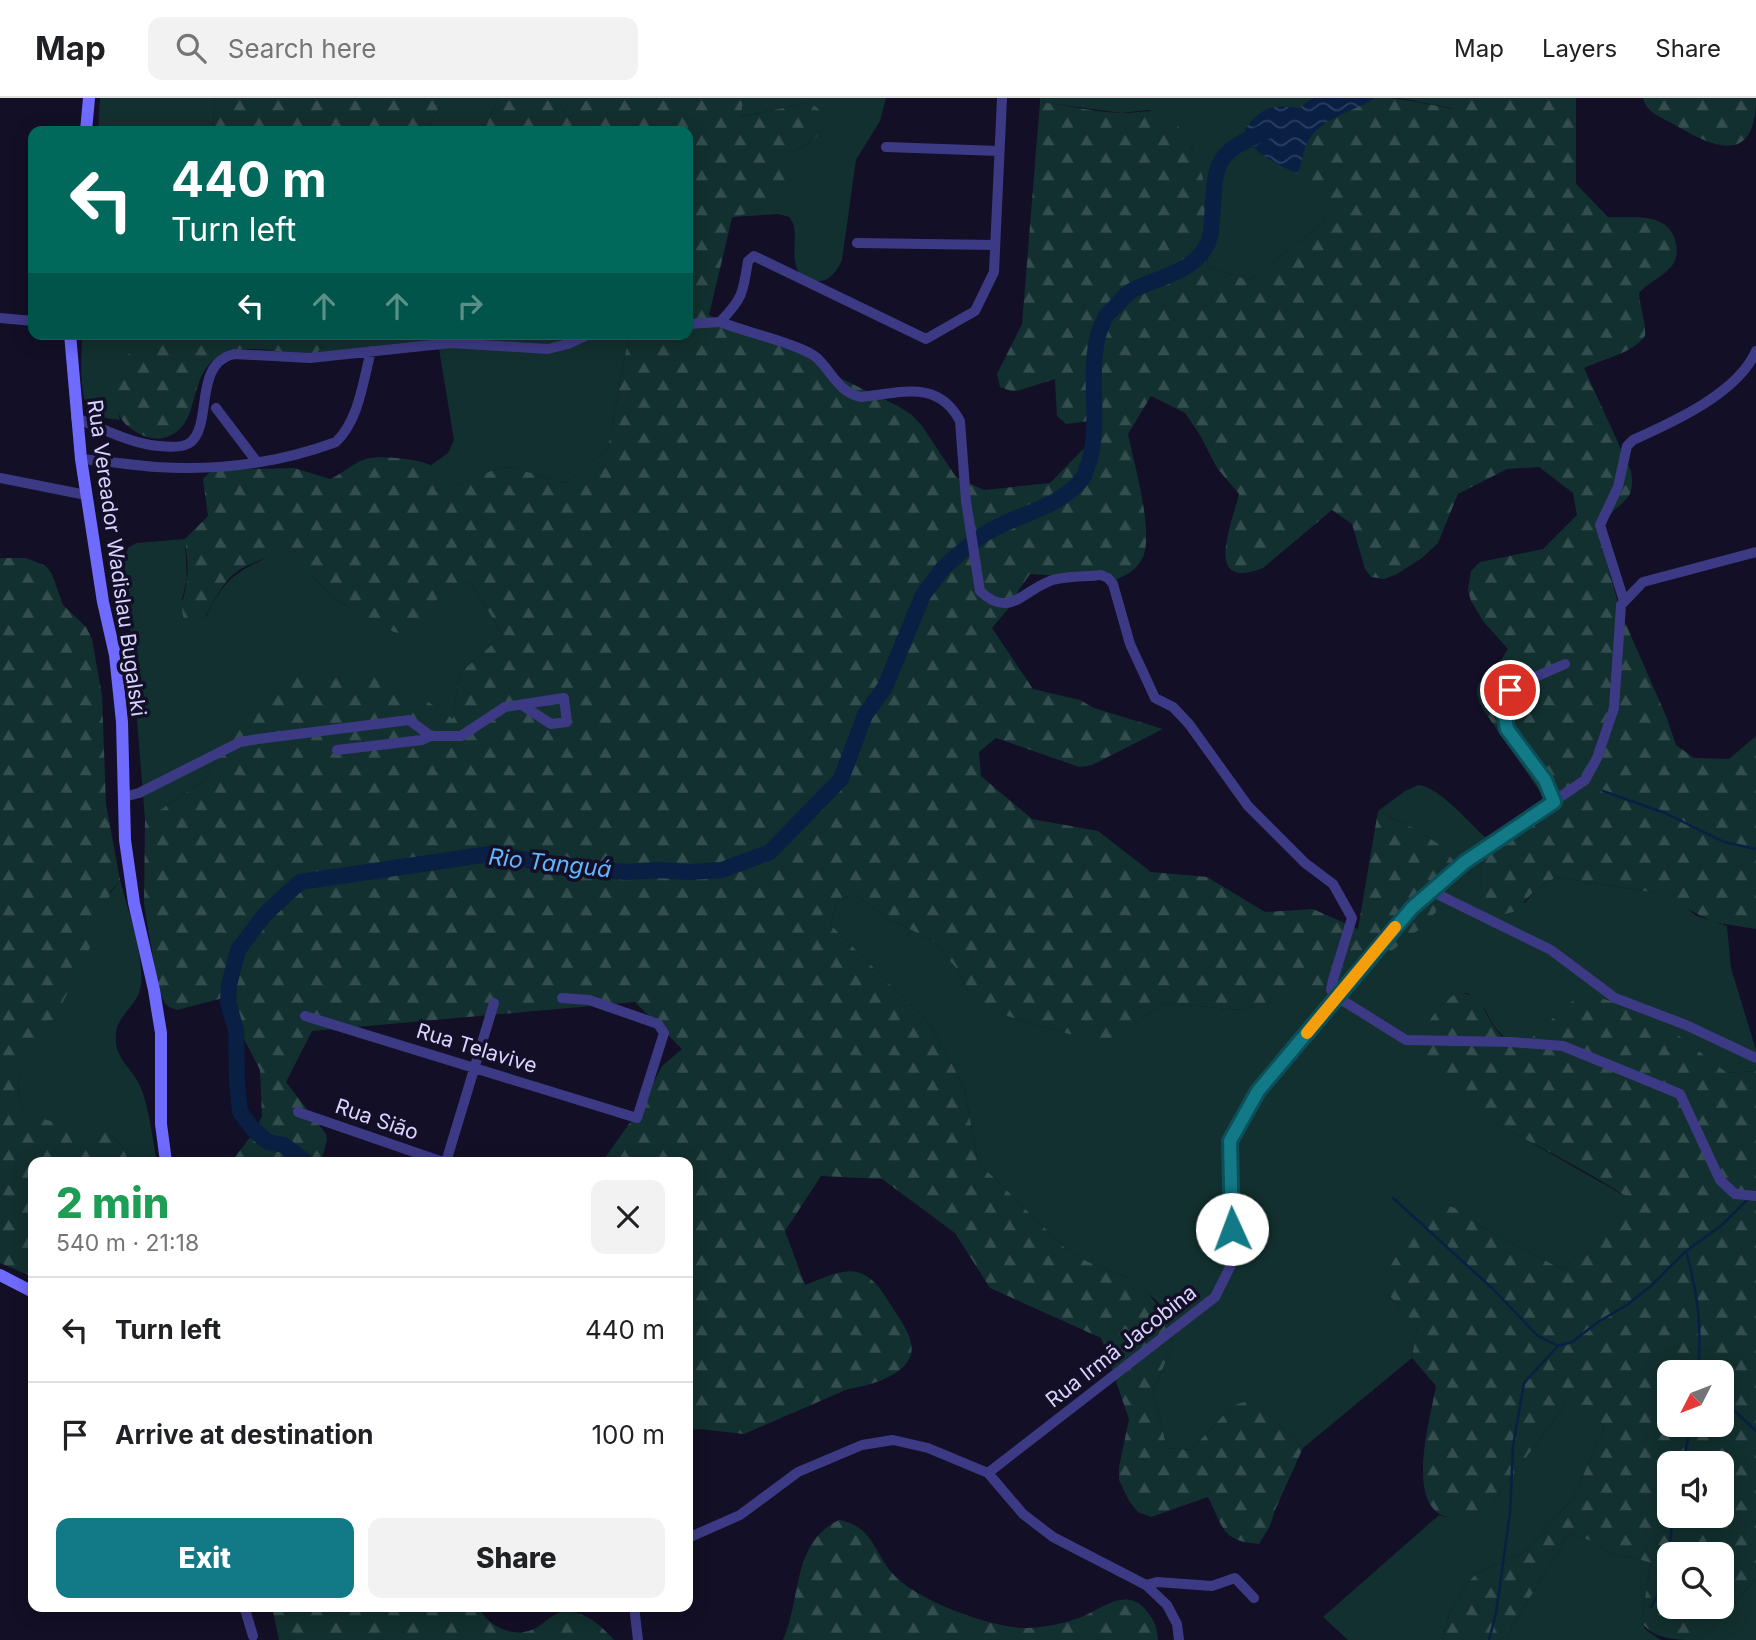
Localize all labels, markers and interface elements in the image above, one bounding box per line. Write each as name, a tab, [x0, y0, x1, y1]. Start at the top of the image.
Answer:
search box	[148, 17, 638, 80]
text: Map	[35, 28, 106, 68]
icon: search	[172, 29, 210, 67]
text: Search here	[228, 33, 376, 64]
text: Map	[1454, 34, 1504, 63]
text: Layers	[1542, 34, 1617, 63]
text: Share	[1655, 34, 1721, 63]
text: 440 m	[171, 150, 327, 209]
icon: left	[56, 154, 147, 245]
text: Turn left	[171, 210, 296, 249]
icon: left	[232, 287, 270, 325]
icon: ahead	[305, 287, 343, 325]
icon: ahead	[378, 287, 416, 325]
icon: right	[451, 287, 489, 325]
street label: Rua Vereador Wadislau Bugalski	[82, 398, 152, 718]
pin	[1480, 660, 1540, 720]
icon: arrive	[1491, 671, 1529, 709]
water label: Rio Tanguá	[487, 843, 613, 883]
street label: Rua Telavive	[414, 1018, 540, 1078]
street label: Rua Sião	[332, 1093, 422, 1145]
text: 2 min	[56, 1177, 170, 1228]
button: close	[591, 1180, 665, 1254]
position arrow	[1195, 1192, 1269, 1266]
text: 540 m · 21:18	[56, 1229, 199, 1257]
street label: Rua Irmã Jacobina	[1041, 1279, 1201, 1413]
icon: left	[56, 1311, 94, 1349]
text: Turn left	[115, 1314, 221, 1345]
text: 440 m	[585, 1314, 665, 1345]
north arrow	[1657, 1360, 1734, 1437]
map controls	[1657, 1360, 1734, 1619]
icon: arrive	[56, 1416, 94, 1454]
text: Arrive at destination	[115, 1419, 374, 1450]
text: 100 m	[592, 1419, 665, 1450]
button: sound	[1657, 1451, 1734, 1528]
button: Exit	[56, 1518, 354, 1598]
button: Share	[368, 1518, 665, 1598]
button: search	[1657, 1542, 1734, 1619]

